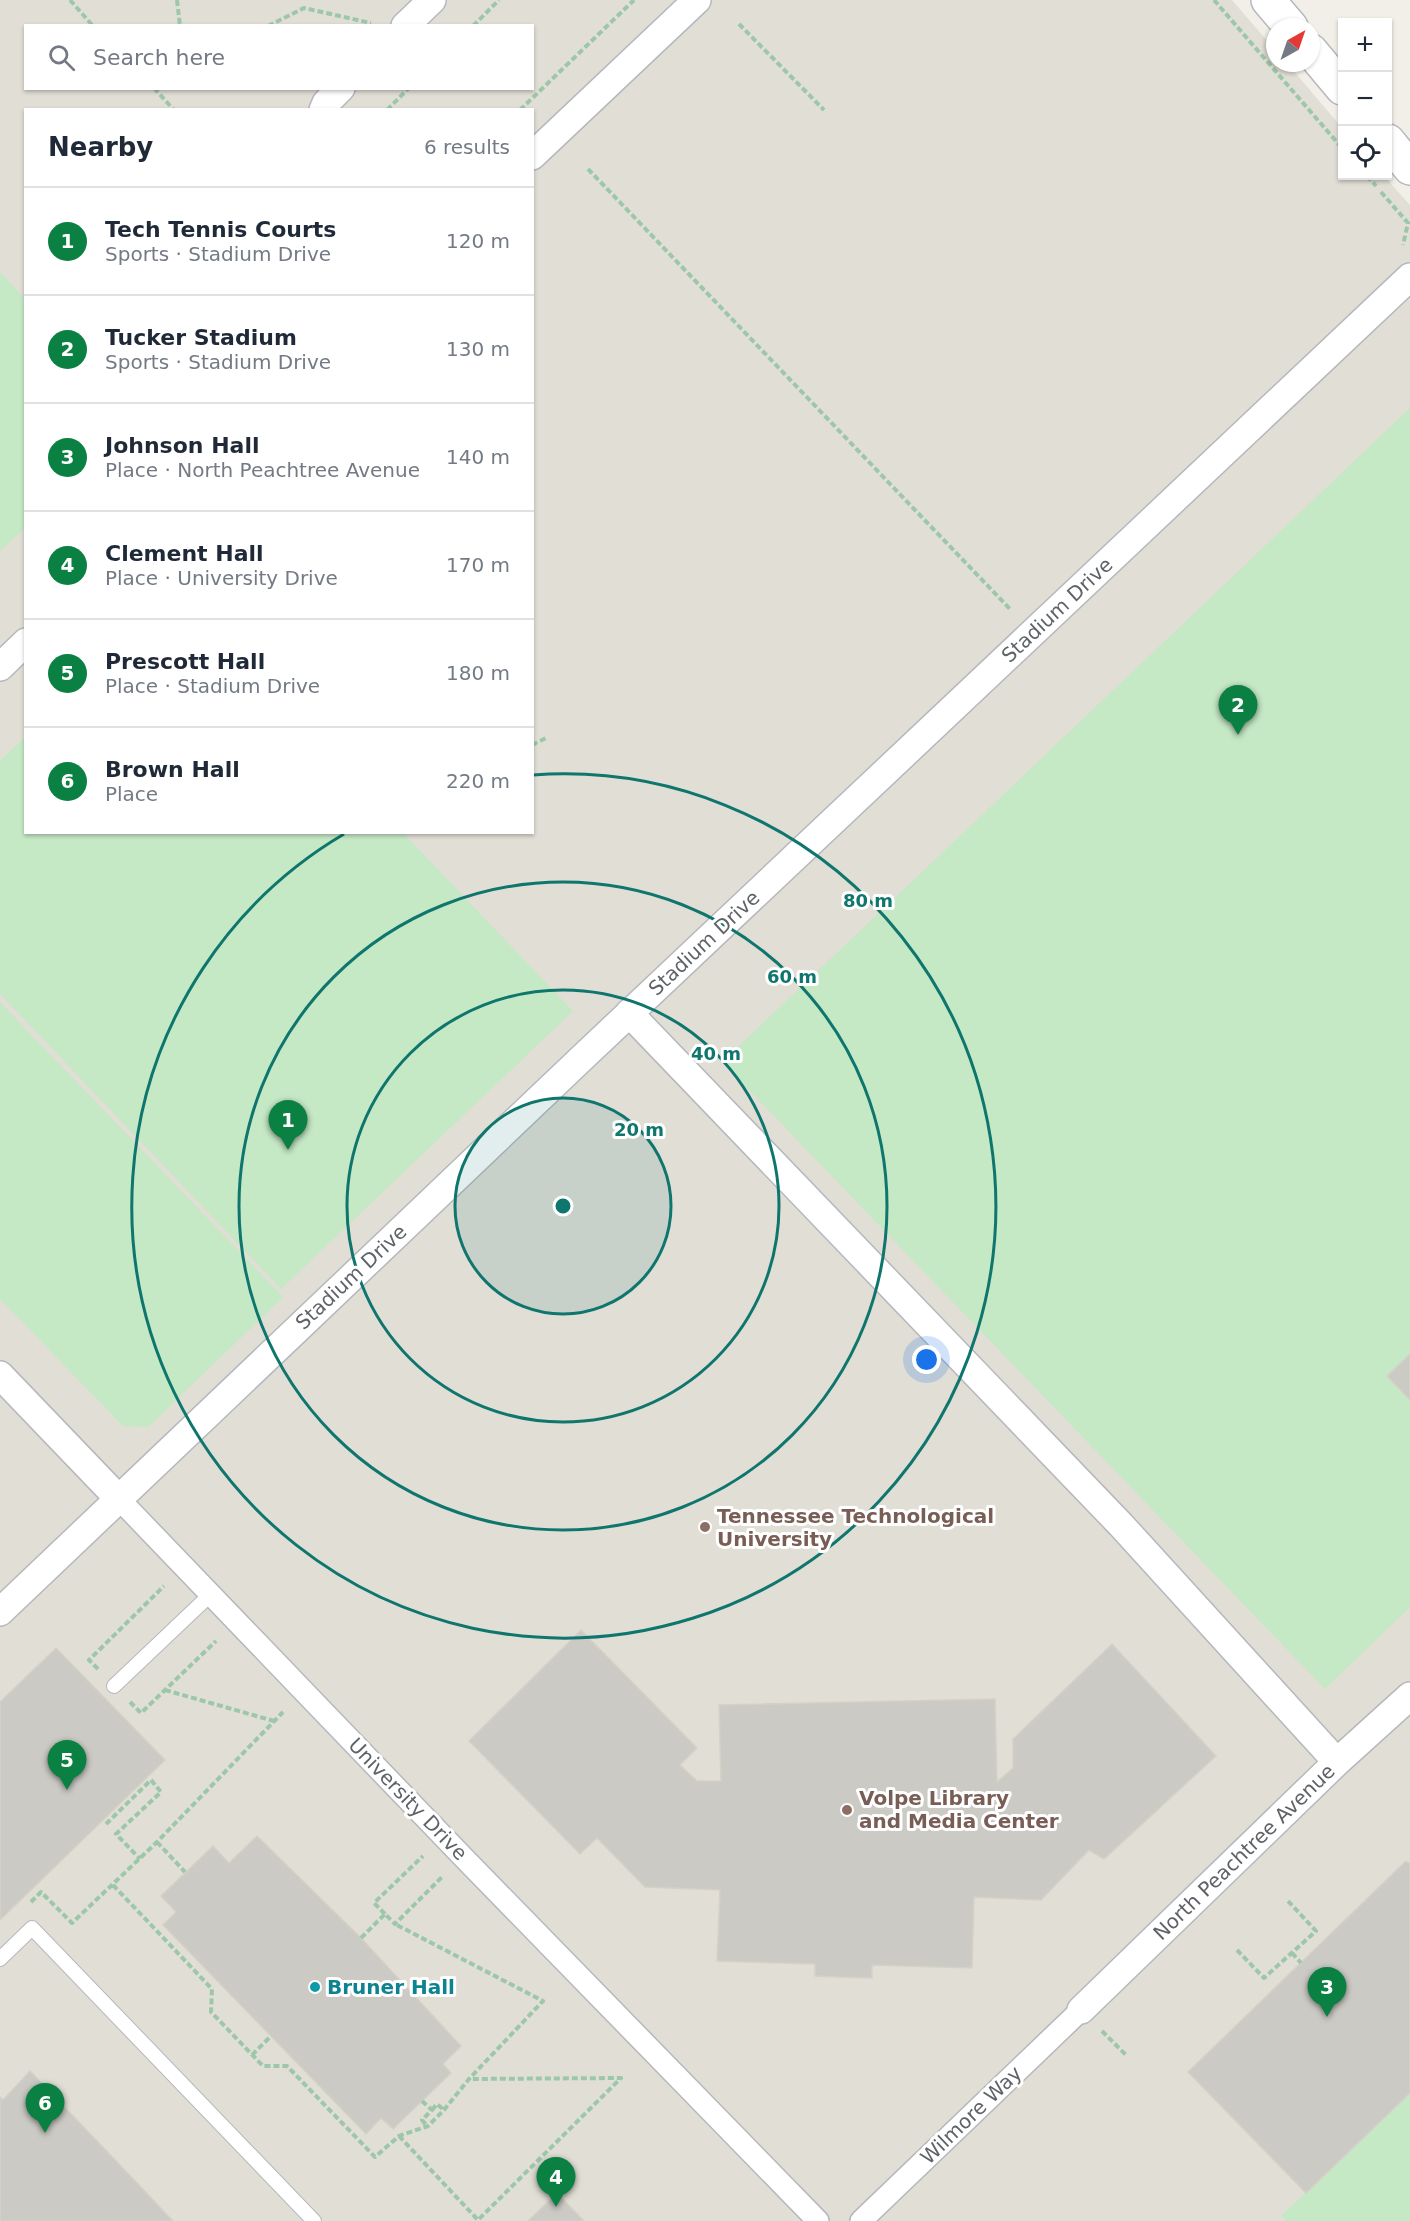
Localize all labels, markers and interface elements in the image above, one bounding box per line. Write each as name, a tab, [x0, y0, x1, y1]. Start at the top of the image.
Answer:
north arrow	[1266, 18, 1320, 72]
map controls	[1338, 18, 1392, 180]
button: +	[1338, 18, 1392, 72]
search box	[24, 24, 534, 90]
icon: search	[45, 41, 78, 74]
text: Search here	[93, 45, 225, 70]
button: −	[1338, 72, 1392, 126]
button: locate	[1338, 126, 1392, 180]
text: Nearby	[48, 132, 153, 162]
text: 6 results	[424, 135, 510, 159]
text: Tech Tennis Courts	[105, 217, 336, 242]
text: 1	[61, 229, 74, 253]
text: 120 m	[446, 229, 510, 253]
text: Sports · Stadium Drive	[105, 242, 331, 266]
text: Tucker Stadium	[105, 325, 297, 350]
text: 2	[61, 337, 74, 361]
text: 130 m	[446, 337, 510, 361]
text: Sports · Stadium Drive	[105, 350, 331, 374]
text: Johnson Hall	[105, 433, 260, 458]
text: 3	[61, 445, 74, 469]
text: 140 m	[446, 445, 510, 469]
text: Place · North Peachtree Avenue	[105, 458, 420, 482]
text: Clement Hall	[105, 541, 264, 566]
street label: Stadium Drive	[997, 552, 1117, 668]
text: 4	[61, 553, 74, 577]
text: 170 m	[446, 553, 510, 577]
text: Place · University Drive	[105, 566, 338, 590]
text: Prescott Hall	[105, 649, 265, 674]
text: 5	[61, 661, 74, 685]
text: 180 m	[446, 661, 510, 685]
text: Place · Stadium Drive	[105, 674, 320, 698]
pin: 2	[1218, 686, 1258, 735]
text: Brown Hall	[105, 757, 240, 782]
text: 6	[61, 769, 74, 793]
text: 220 m	[446, 769, 510, 793]
text: Place	[105, 782, 158, 806]
street label: Stadium Drive	[644, 885, 764, 1001]
text: 80 m	[843, 890, 893, 911]
text: 60 m	[767, 966, 817, 987]
text: 40 m	[691, 1043, 741, 1064]
pin: 1	[268, 1100, 308, 1150]
text: 20 m	[614, 1119, 664, 1140]
centre of rings	[553, 1196, 573, 1216]
street label: Stadium Drive	[291, 1219, 411, 1335]
your location	[912, 1345, 941, 1374]
place label: Tennessee Technological University	[717, 1504, 994, 1551]
marker: Tennessee Technological University	[698, 1520, 712, 1534]
street label: University Drive	[344, 1733, 472, 1865]
pin: 5	[48, 1740, 86, 1790]
street label: North Peachtree Avenue	[1148, 1759, 1340, 1945]
place label: Volpe Library and Media Center	[859, 1786, 1059, 1833]
marker: Volpe Library and Media Center	[840, 1803, 854, 1817]
pin: 3	[1308, 1968, 1346, 2017]
place label: Bruner Hall	[327, 1975, 455, 1999]
marker: Bruner Hall	[308, 1980, 322, 1994]
street label: Wilmore Way	[915, 2061, 1027, 2169]
pin: 6	[26, 2084, 64, 2133]
pin: 4	[536, 2158, 576, 2207]

